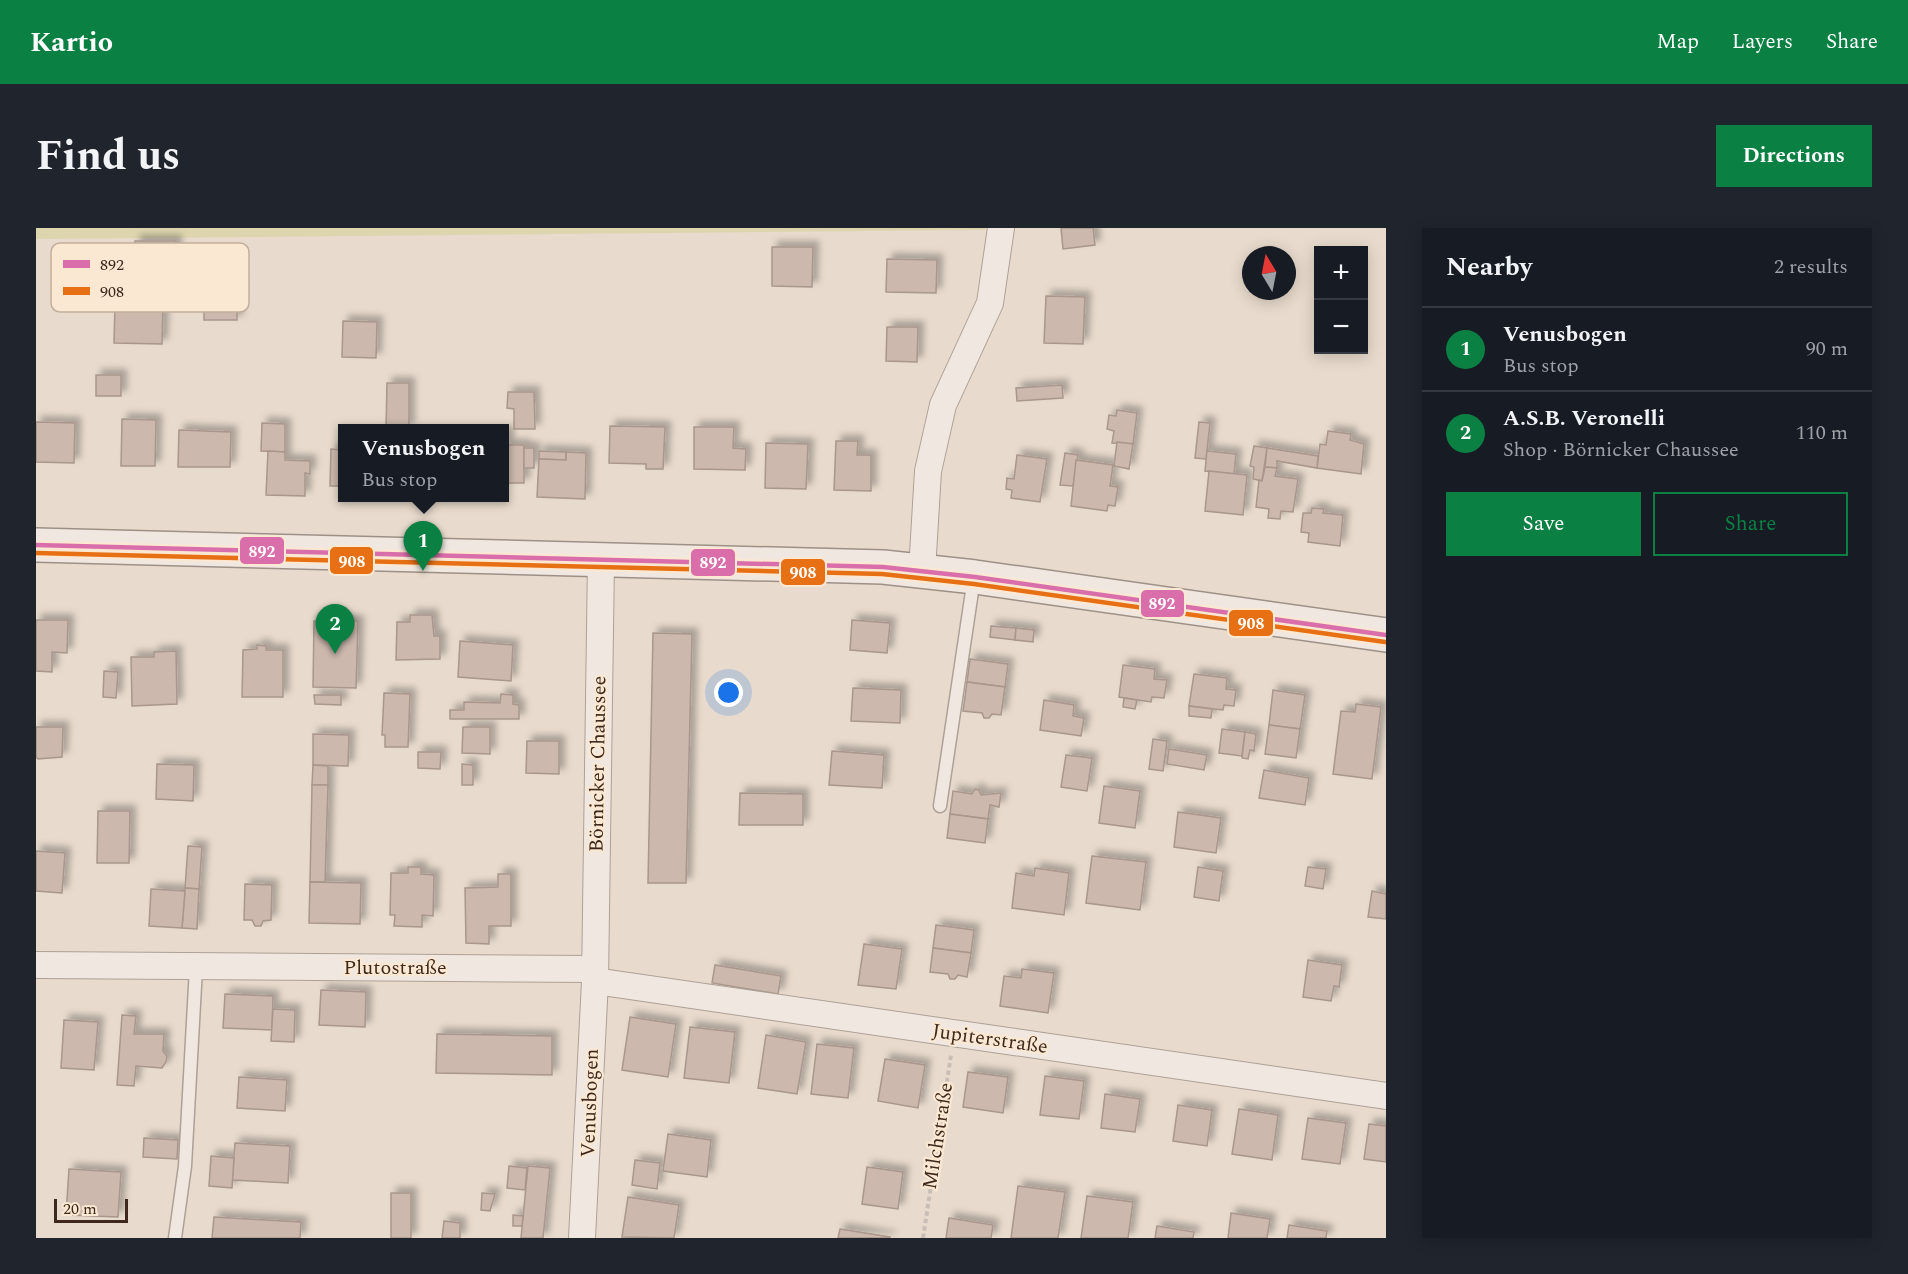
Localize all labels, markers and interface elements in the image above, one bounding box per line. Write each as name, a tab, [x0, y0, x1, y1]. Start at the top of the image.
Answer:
text: Kartio	[30, 21, 113, 64]
text: Map	[1657, 26, 1699, 58]
text: Layers	[1732, 26, 1793, 58]
text: Share	[1826, 26, 1878, 58]
text: Find us	[36, 125, 180, 188]
button: Directions	[1716, 125, 1872, 187]
legend	[51, 243, 249, 312]
north arrow	[1242, 246, 1296, 300]
map controls	[1314, 246, 1368, 354]
button: +	[1314, 246, 1368, 300]
text: Nearby	[1446, 247, 1532, 287]
text: 2 results	[1774, 252, 1848, 282]
text: 892	[100, 253, 124, 277]
text: 908	[100, 280, 124, 304]
button: −	[1314, 300, 1368, 354]
text: Venusbogen	[1503, 318, 1627, 351]
text: 1	[1460, 334, 1471, 364]
text: 90 m	[1806, 334, 1848, 364]
text: Bus stop	[1503, 351, 1579, 381]
text: A.S.B. Veronelli	[1503, 402, 1665, 435]
text: 2	[1460, 418, 1471, 448]
text: 110 m	[1796, 418, 1848, 448]
popup	[338, 424, 509, 502]
text: Venusbogen	[362, 432, 485, 465]
text: Shop · Börnicker Chaussee	[1503, 435, 1739, 465]
text: Bus stop	[362, 465, 437, 495]
button: Save	[1446, 492, 1641, 556]
button: Share	[1653, 492, 1848, 556]
pin: 1	[404, 522, 442, 571]
line badge: 892	[239, 536, 285, 565]
text: 892	[249, 540, 275, 564]
line badge: 908	[329, 546, 374, 575]
line badge: 892	[690, 548, 736, 577]
text: 908	[339, 550, 365, 574]
text: 892	[700, 551, 726, 575]
line badge: 908	[780, 558, 826, 586]
text: 908	[790, 561, 816, 585]
line badge: 892	[1140, 589, 1185, 618]
text: 892	[1149, 592, 1175, 616]
pin: 2	[316, 604, 354, 654]
line badge: 908	[1228, 609, 1274, 637]
text: 908	[1238, 612, 1264, 636]
street label: Börnicker Chaussee	[581, 676, 615, 852]
your location	[714, 678, 743, 707]
street label: Plutostraße	[343, 953, 447, 983]
street label: Jupiterstraße	[930, 1016, 1050, 1062]
street label: Venusbogen	[573, 1048, 607, 1158]
street label: Milchstraße	[915, 1080, 961, 1192]
scale bar	[54, 1196, 128, 1224]
text: 20 m	[63, 1197, 97, 1221]

